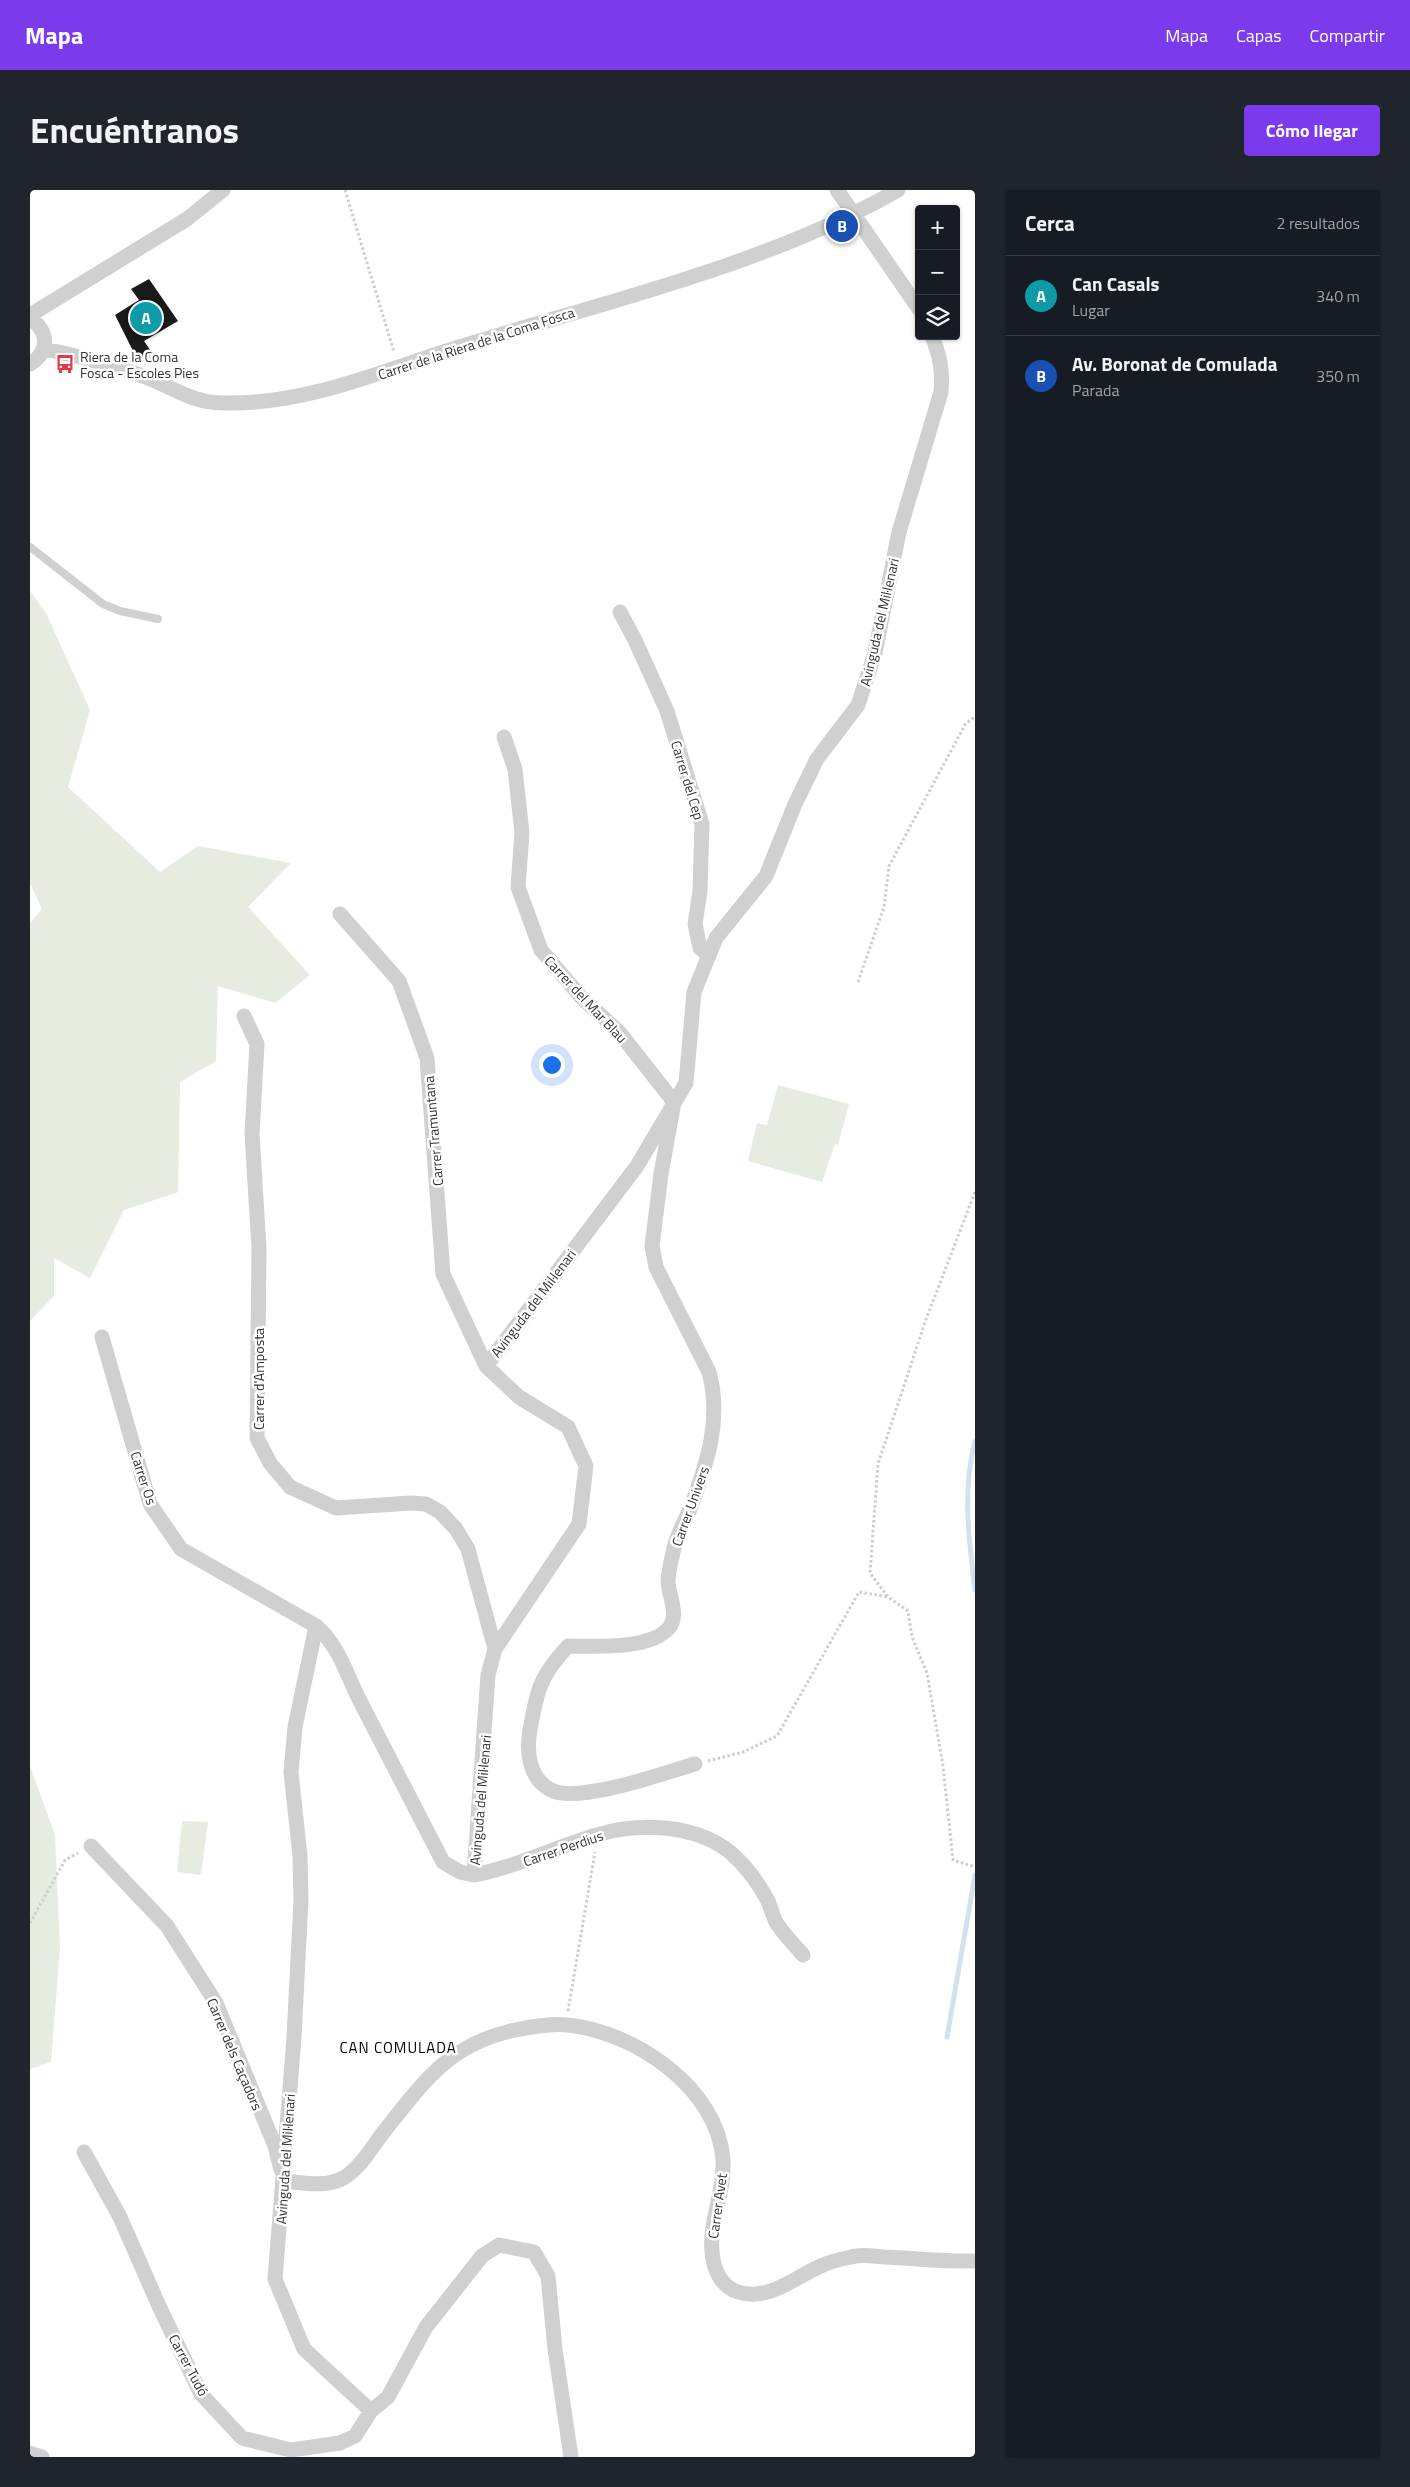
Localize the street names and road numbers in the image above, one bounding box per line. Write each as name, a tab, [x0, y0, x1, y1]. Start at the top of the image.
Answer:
street label: Carrer de la Riera de la Coma Fosca	[375, 301, 577, 385]
street label: Avinguda del Mil·lenari	[854, 556, 904, 688]
street label: Carrer del Cep	[666, 738, 710, 822]
street label: Carrer del Mar Blau	[540, 951, 632, 1047]
street label: Carrer Tramuntana	[418, 1075, 448, 1187]
street label: Avinguda del Mil·lenari	[485, 1245, 581, 1361]
street label: Carrer d'Amposta	[248, 1328, 269, 1430]
street label: Carrer Os	[126, 1449, 162, 1507]
street label: Carrer Univers	[666, 1463, 714, 1549]
street label: Avinguda del Mil·lenari	[464, 1734, 496, 1866]
street label: Carrer Perdius	[520, 1824, 606, 1872]
street label: Carrer dels Caçadors	[202, 1994, 268, 2114]
street label: Avinguda del Mil·lenari	[270, 2093, 300, 2225]
street label: Carrer Avet	[702, 2172, 732, 2240]
street label: Carrer Tudó	[164, 2330, 214, 2400]

